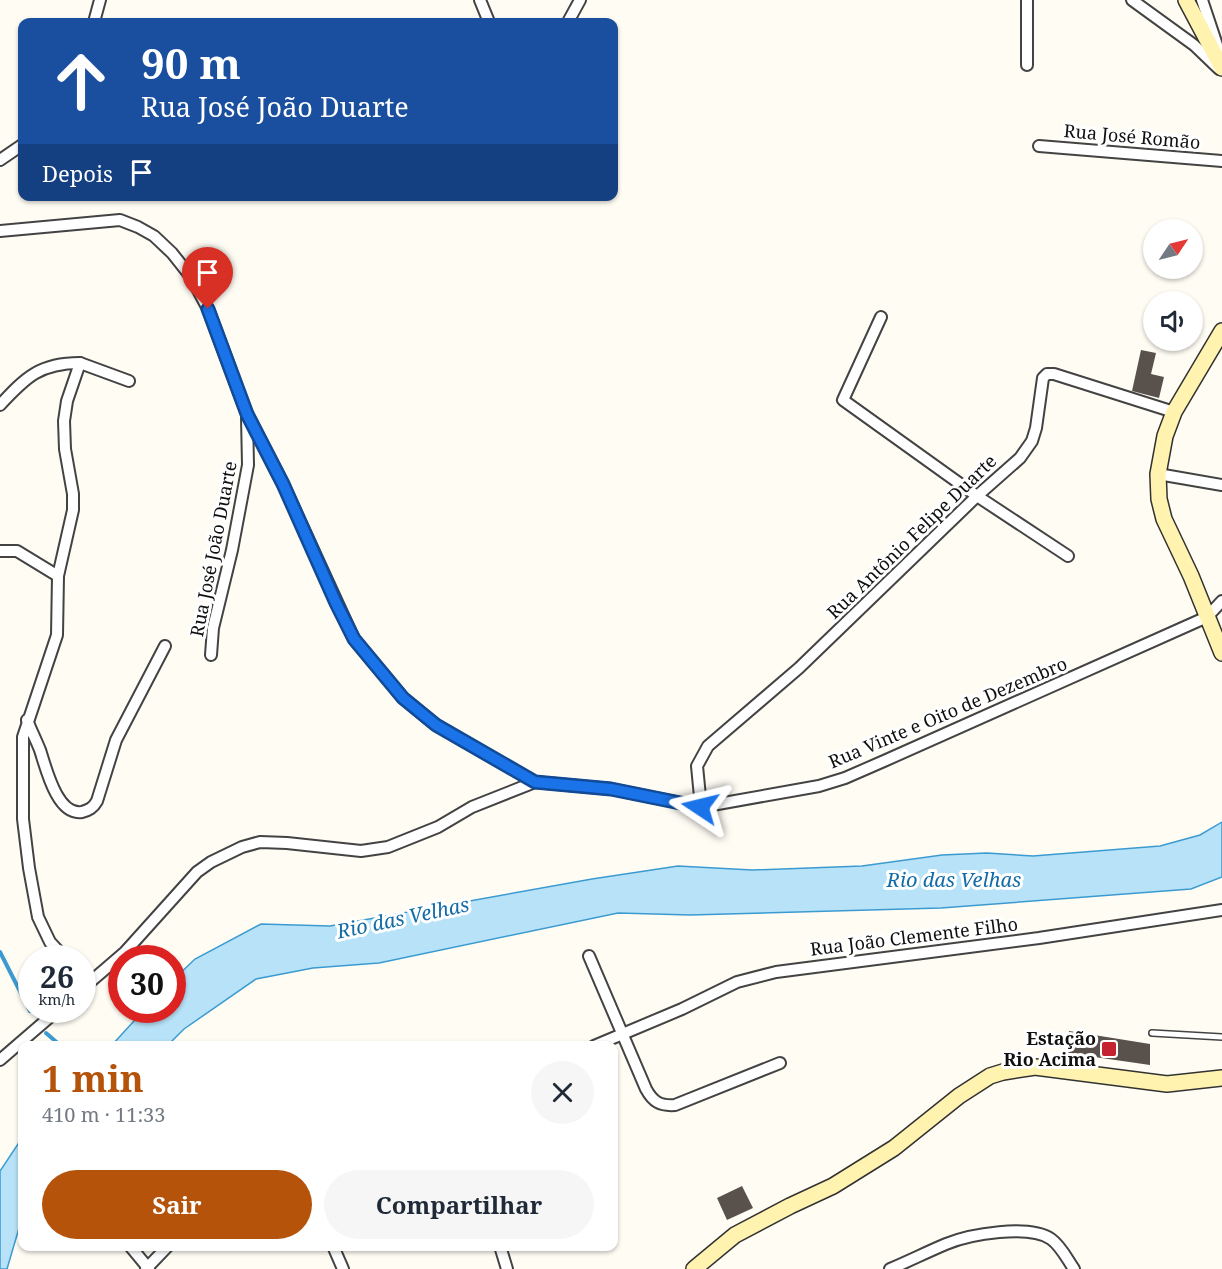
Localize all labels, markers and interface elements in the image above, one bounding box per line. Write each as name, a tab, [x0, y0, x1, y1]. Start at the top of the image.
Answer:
text: 90 m	[141, 34, 241, 91]
icon: ahead	[42, 42, 120, 120]
text: Rua José João Duarte	[141, 88, 409, 125]
street label: Rua José Romão	[1063, 118, 1201, 154]
icon: arrive	[125, 156, 158, 189]
text: Depois	[42, 158, 113, 188]
north arrow	[1143, 219, 1203, 279]
map controls	[1143, 219, 1203, 351]
pin	[182, 247, 233, 309]
icon: arrive	[191, 256, 224, 289]
button: sound	[1143, 291, 1203, 351]
street label: Rua Antônio Felipe Duarte	[821, 449, 1001, 624]
street label: Rua José João Duarte	[184, 459, 242, 639]
street label: Rua Vinte e Oito de Dezembro	[825, 651, 1071, 773]
position arrow	[668, 775, 732, 839]
water label: Rio das Velhas	[886, 866, 1021, 893]
water label: Rio das Velhas	[333, 890, 472, 945]
street label: Rua João Clemente Filho	[809, 911, 1019, 961]
speed limit sign: 30	[108, 945, 186, 1023]
text: 26	[40, 956, 74, 997]
text: km/h	[39, 989, 75, 1009]
place label: Estação Rio Acima	[1004, 1026, 1096, 1071]
marker: Estação Rio Acima	[1100, 1040, 1118, 1058]
text: 1 min	[42, 1054, 144, 1103]
button: close	[531, 1061, 594, 1124]
text: 410 m · 11:33	[42, 1101, 165, 1128]
button: Sair	[42, 1170, 312, 1239]
button: Compartilhar	[324, 1170, 594, 1239]

